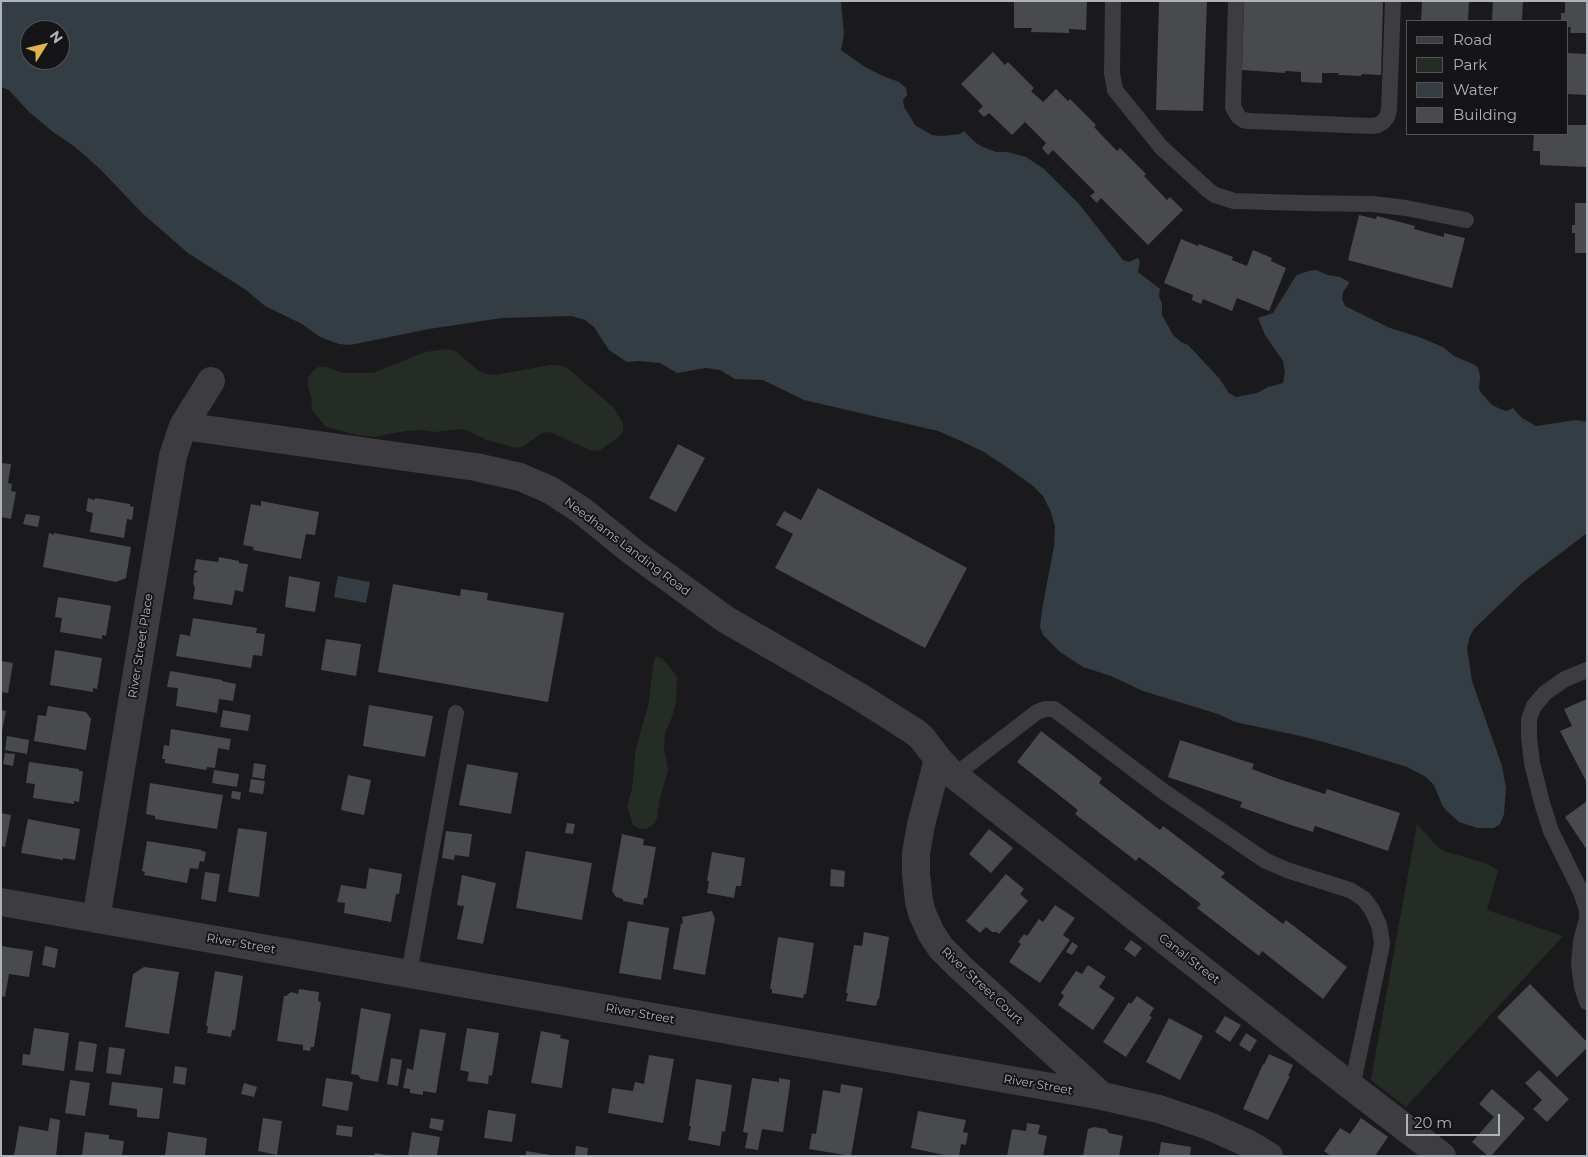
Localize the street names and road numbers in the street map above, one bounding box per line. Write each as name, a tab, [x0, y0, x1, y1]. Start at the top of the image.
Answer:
street label: Needhams Landing Road	[561, 495, 693, 599]
street label: River Street Place	[126, 593, 156, 699]
street label: River Street	[205, 931, 277, 957]
street label: Canal Street	[1156, 931, 1222, 987]
street label: River Street Court	[938, 944, 1026, 1028]
street label: River Street	[604, 1001, 676, 1027]
street label: River Street	[1002, 1072, 1074, 1098]

